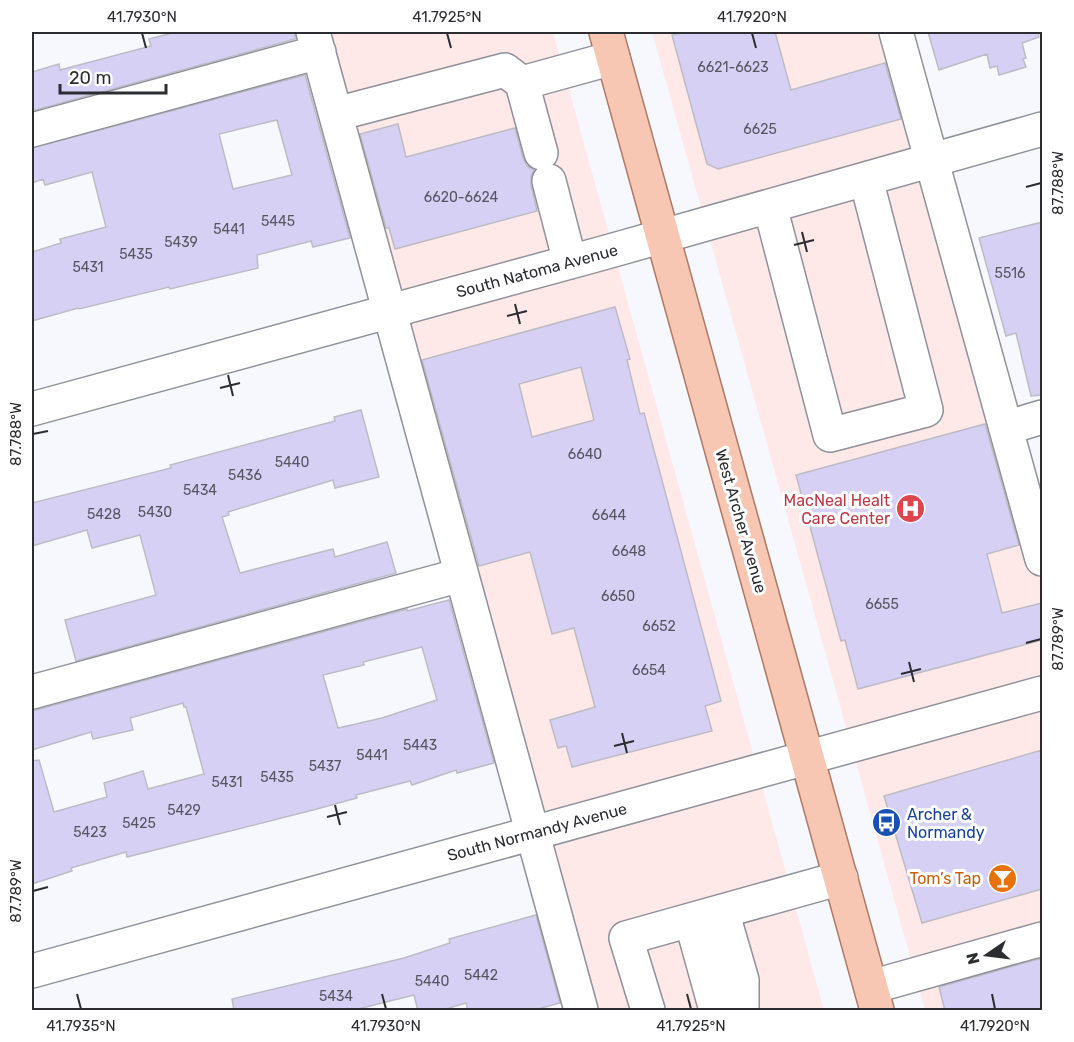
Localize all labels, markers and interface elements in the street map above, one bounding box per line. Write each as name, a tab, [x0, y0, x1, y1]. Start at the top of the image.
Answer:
text: 41.7930°N	[107, 8, 177, 26]
text: 41.7925°N	[412, 8, 482, 26]
text: 41.7920°N	[717, 8, 787, 26]
scale bar	[60, 57, 166, 95]
house number: 6621-6623	[697, 59, 769, 76]
text: 20 m	[69, 67, 111, 89]
house number: 6625	[743, 121, 777, 138]
text: 87.788°W	[1049, 151, 1067, 215]
house number: 6620-6624	[424, 189, 499, 206]
house number: 5445	[261, 213, 295, 230]
house number: 5441	[213, 221, 245, 238]
house number: 5439	[164, 234, 198, 251]
street label: South Natoma Avenue	[454, 240, 620, 302]
house number: 5435	[119, 246, 153, 263]
house number: 5431	[72, 259, 104, 276]
house number: 5516	[995, 265, 1025, 282]
text: 87.788°W	[7, 402, 25, 466]
house number: 6640	[568, 446, 602, 463]
street label: West Archer Avenue	[711, 447, 771, 595]
house number: 5440	[275, 454, 309, 471]
house number: 5436	[228, 467, 262, 484]
house number: 5434	[183, 482, 217, 499]
place label: MacNeal Healt Care Center	[784, 491, 890, 528]
hospital icon: MacNeal Healt Care Center	[895, 493, 927, 525]
house number: 5430	[138, 504, 172, 521]
house number: 5428	[87, 506, 121, 523]
house number: 6644	[592, 507, 626, 524]
house number: 6648	[612, 543, 646, 560]
house number: 6650	[601, 588, 635, 605]
house number: 6655	[865, 596, 899, 613]
text: 87.789°W	[1049, 607, 1067, 671]
house number: 6652	[642, 618, 676, 635]
house number: 6654	[632, 662, 666, 679]
house number: 5443	[403, 737, 437, 754]
house number: 5441	[356, 747, 388, 764]
house number: 5437	[309, 758, 341, 775]
house number: 5435	[260, 769, 294, 786]
house number: 5431	[211, 774, 243, 791]
street label: South Normandy Avenue	[445, 799, 629, 865]
house number: 5429	[167, 802, 201, 819]
place label: Archer & Normandy	[907, 805, 985, 842]
bus stop icon: Archer & Normandy	[870, 807, 902, 839]
house number: 5425	[122, 815, 156, 832]
house number: 5423	[73, 824, 107, 841]
text: 87.789°W	[7, 859, 25, 923]
bar icon: Tom’s Tap	[986, 862, 1018, 894]
place label: Tom’s Tap	[909, 869, 981, 888]
north arrow	[957, 925, 1017, 985]
text: N	[962, 951, 984, 966]
house number: 5442	[464, 967, 498, 984]
house number: 5440	[415, 973, 449, 990]
house number: 5434	[319, 988, 353, 1005]
text: 41.7935°N	[46, 1017, 116, 1035]
text: 41.7930°N	[351, 1017, 421, 1035]
text: 41.7925°N	[656, 1017, 726, 1035]
text: 41.7920°N	[960, 1017, 1030, 1035]

